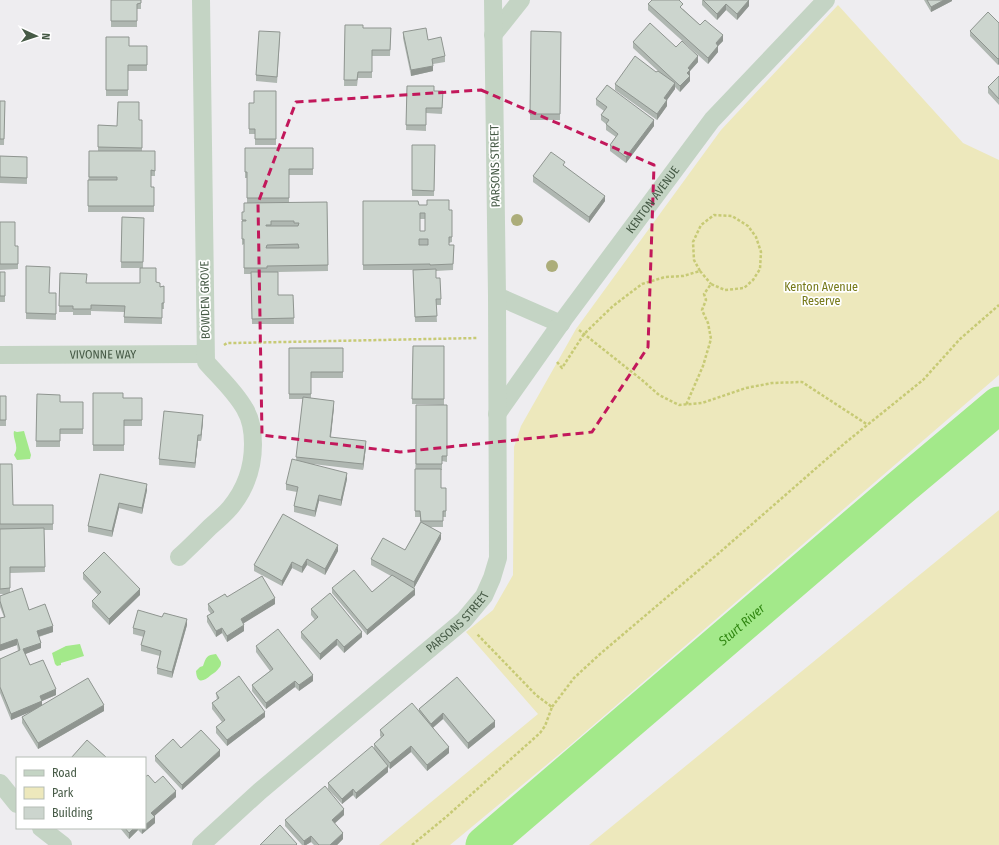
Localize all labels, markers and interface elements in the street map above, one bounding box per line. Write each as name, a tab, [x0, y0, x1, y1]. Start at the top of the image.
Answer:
north arrow	[16, 16, 56, 56]
text: N	[39, 33, 52, 40]
street label: PARSONS STREET	[487, 124, 503, 207]
street label: KENTON AVENUE	[623, 163, 682, 236]
street label: BOWDEN GROVE	[197, 260, 213, 339]
park label: Kenton Avenue Reserve	[784, 280, 858, 308]
street label: VIVONNE WAY	[70, 347, 136, 362]
street label: PARSONS STREET	[423, 589, 492, 656]
water label: Sturt River	[715, 600, 768, 649]
legend	[16, 757, 146, 829]
text: Road	[52, 766, 77, 780]
text: Park	[52, 786, 74, 800]
text: Building	[52, 806, 93, 820]

